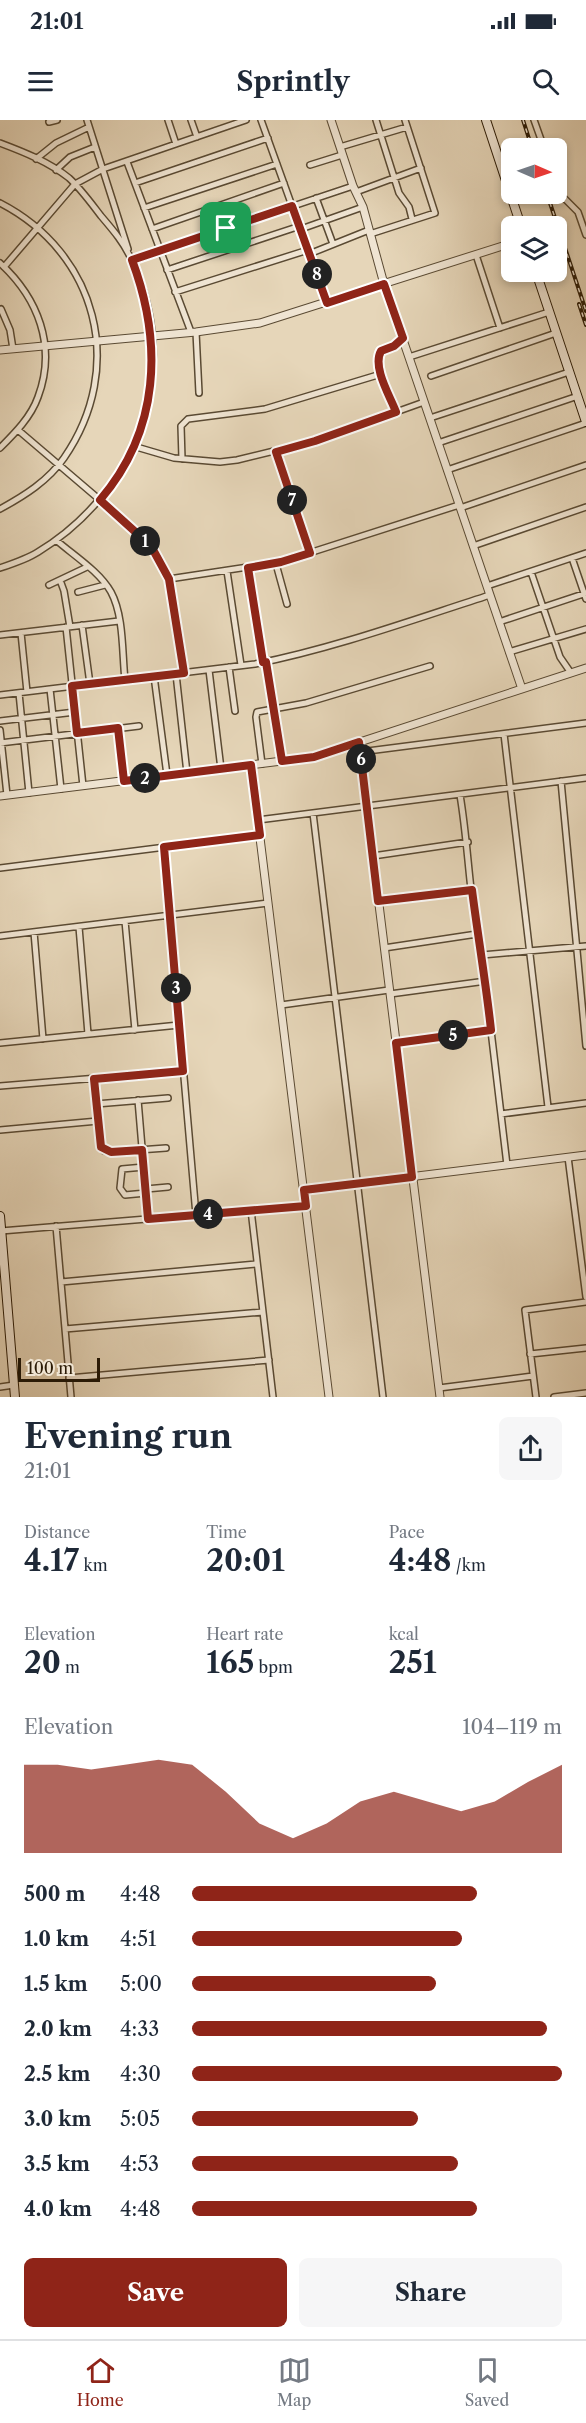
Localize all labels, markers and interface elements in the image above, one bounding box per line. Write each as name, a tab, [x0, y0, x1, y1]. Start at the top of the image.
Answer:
text: 21:01	[30, 8, 83, 35]
icon: menu	[24, 65, 57, 98]
text: Sprintly	[236, 65, 350, 98]
icon: search	[529, 65, 562, 98]
north arrow	[501, 138, 567, 204]
map controls	[501, 138, 567, 282]
pin	[200, 202, 251, 253]
icon: arrive	[209, 211, 242, 244]
button: layers	[501, 216, 567, 282]
pin: 8	[302, 259, 332, 289]
text: 8	[312, 264, 322, 284]
pin: 7	[277, 485, 307, 515]
text: 7	[288, 490, 296, 510]
pin: 1	[130, 526, 160, 556]
text: 1	[141, 531, 149, 551]
pin: 6	[346, 744, 376, 774]
text: 6	[356, 749, 366, 769]
pin: 2	[130, 763, 160, 793]
text: 2	[140, 768, 150, 788]
pin: 3	[161, 973, 191, 1003]
text: 3	[171, 978, 181, 998]
pin: 5	[438, 1020, 468, 1050]
text: 5	[449, 1025, 457, 1045]
pin: 4	[193, 1199, 223, 1229]
text: 4	[203, 1204, 213, 1224]
scale bar	[18, 1355, 100, 1382]
text: 100 m	[27, 1358, 73, 1378]
text: Evening run	[24, 1416, 232, 1457]
button: share	[499, 1417, 562, 1480]
text: 21:01	[24, 1459, 71, 1483]
text: Distance	[24, 1522, 90, 1542]
text: Time	[206, 1522, 247, 1542]
text: Pace	[389, 1522, 425, 1542]
text: 4.17	[24, 1542, 79, 1579]
text: 20:01	[206, 1542, 285, 1579]
text: 4:48	[389, 1542, 452, 1579]
text: km	[79, 1555, 108, 1575]
text: /km	[452, 1555, 486, 1575]
text: Elevation	[24, 1624, 95, 1644]
text: Heart rate	[206, 1624, 283, 1644]
text: kcal	[389, 1624, 419, 1644]
text: 20	[24, 1644, 61, 1681]
text: 165	[206, 1644, 254, 1681]
text: 251	[389, 1644, 436, 1681]
text: m	[61, 1657, 80, 1677]
text: bpm	[254, 1657, 293, 1677]
text: Elevation	[24, 1715, 113, 1739]
text: 104–119 m	[462, 1715, 562, 1739]
text: 500 m	[24, 1882, 85, 1906]
text: 4:48	[120, 1882, 161, 1906]
text: 1.0 km	[24, 1927, 89, 1951]
text: 4:51	[120, 1927, 156, 1951]
text: 1.5 km	[24, 1972, 88, 1996]
text: 5:00	[120, 1972, 162, 1996]
text: 2.0 km	[24, 2017, 92, 2041]
text: 4:33	[120, 2017, 159, 2041]
text: 2.5 km	[24, 2062, 91, 2086]
text: 4:30	[120, 2062, 161, 2086]
text: 3.0 km	[24, 2107, 91, 2131]
text: 5:05	[120, 2107, 160, 2131]
text: 3.5 km	[24, 2152, 90, 2176]
text: 4:53	[120, 2152, 159, 2176]
text: 4.0 km	[24, 2197, 92, 2221]
text: 4:48	[120, 2197, 161, 2221]
button: Save	[24, 2258, 287, 2327]
button: Share	[299, 2258, 562, 2327]
tab: Home	[77, 2354, 124, 2410]
tab: Map	[277, 2354, 311, 2410]
tab: Saved	[465, 2354, 509, 2410]

